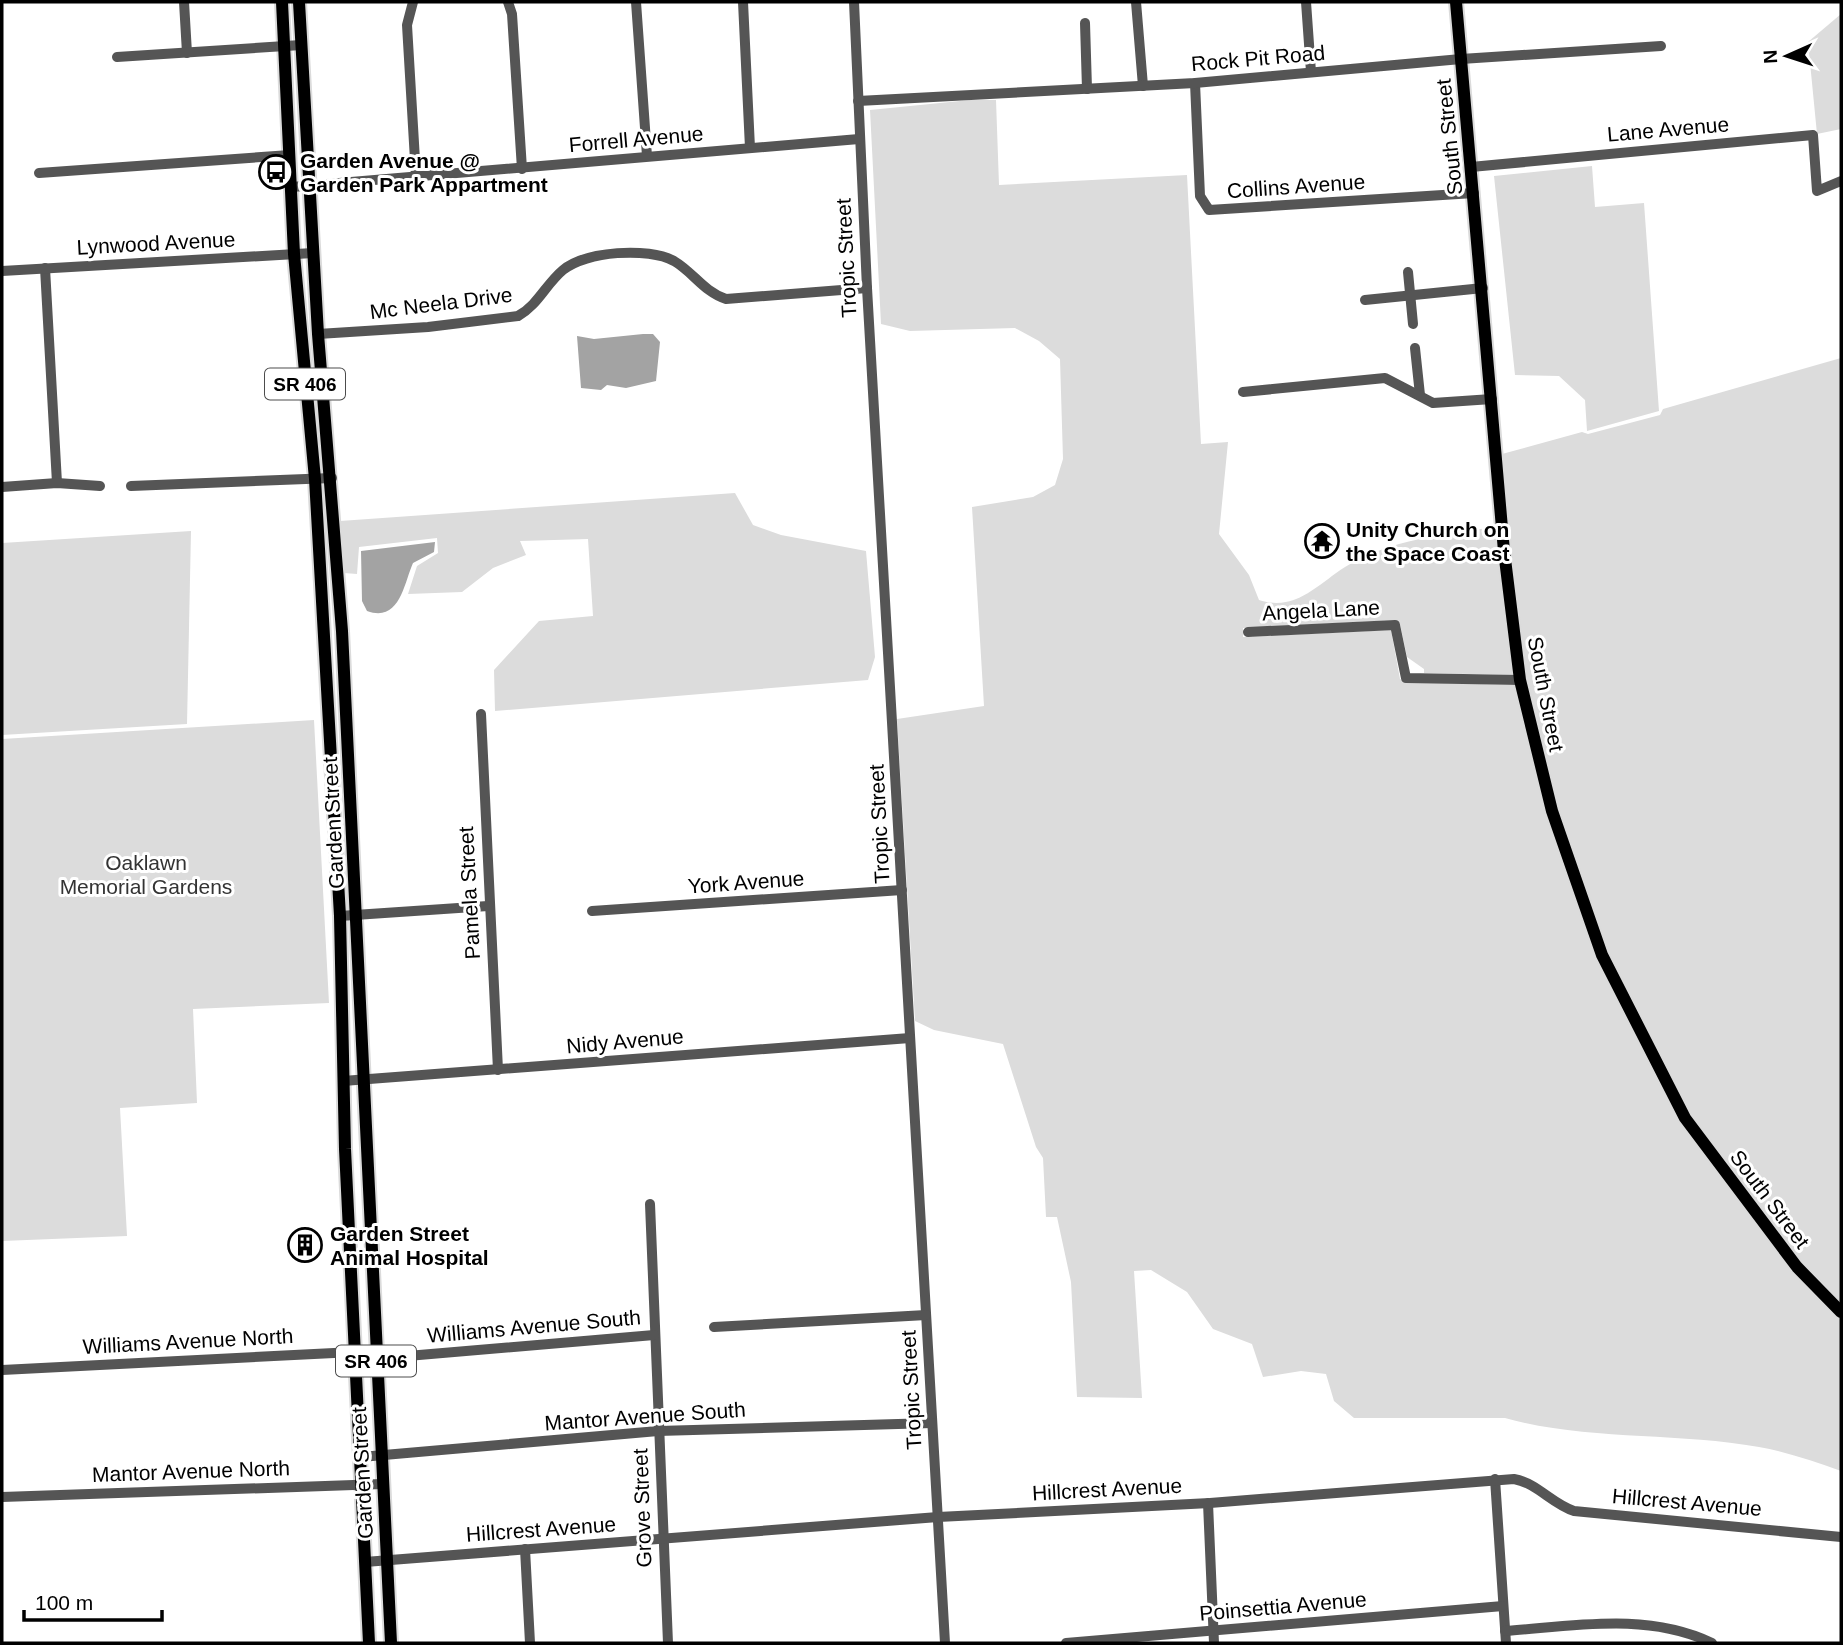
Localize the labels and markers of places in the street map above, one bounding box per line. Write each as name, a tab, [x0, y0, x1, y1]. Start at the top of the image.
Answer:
place label: Garden Avenue @ Garden Park Appartment	[300, 149, 548, 196]
bus stop icon: Garden Avenue @ Garden Park Appartment	[257, 153, 295, 191]
place label: Unity Church on the Space Coast	[1346, 518, 1509, 565]
temple icon: Unity Church on the Space Coast	[1303, 522, 1341, 560]
place label: Garden Street Animal Hospital	[330, 1222, 489, 1269]
building icon: Garden Street Animal Hospital	[286, 1226, 324, 1264]

